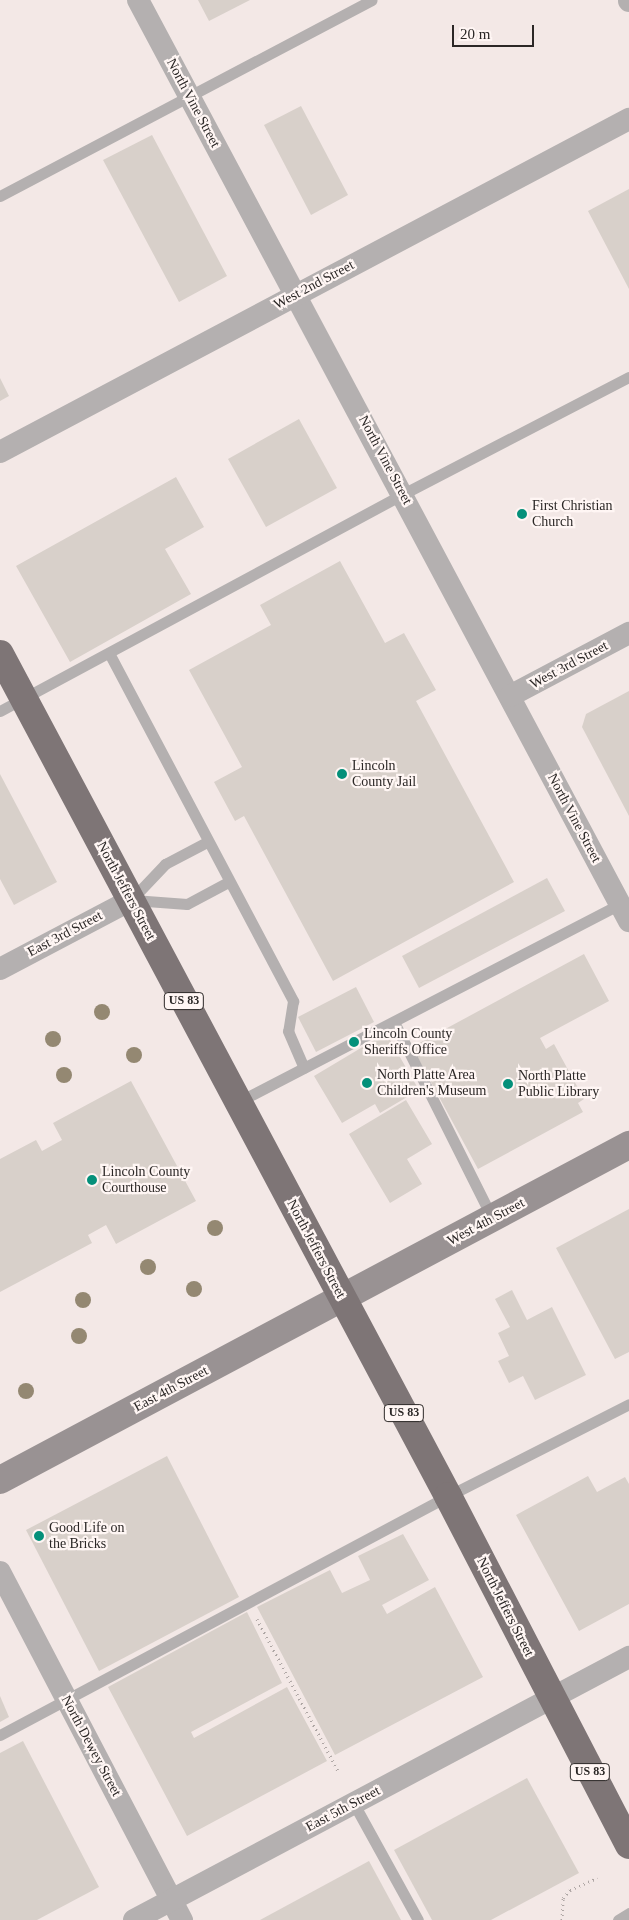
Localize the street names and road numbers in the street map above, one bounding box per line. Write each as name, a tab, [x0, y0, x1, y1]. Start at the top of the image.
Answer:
street label: North Vine Street	[162, 55, 224, 151]
street label: West 2nd Street	[271, 257, 357, 313]
street label: North Vine Street	[354, 412, 416, 508]
street label: West 3rd Street	[527, 637, 611, 693]
street label: North Vine Street	[543, 770, 605, 866]
street label: North Jeffers Street	[93, 839, 159, 943]
street label: East 3rd Street	[25, 907, 105, 961]
road number: US 83	[163, 991, 205, 1010]
street label: West 4th Street	[444, 1195, 528, 1249]
street label: North Jeffers Street	[283, 1197, 349, 1301]
street label: East 4th Street	[131, 1362, 211, 1416]
road number: US 83	[383, 1404, 425, 1422]
street label: North Jeffers Street	[473, 1554, 537, 1660]
street label: North Dewey Street	[57, 1693, 125, 1799]
road number: US 83	[569, 1762, 611, 1781]
street label: East 5th Street	[303, 1782, 383, 1836]

